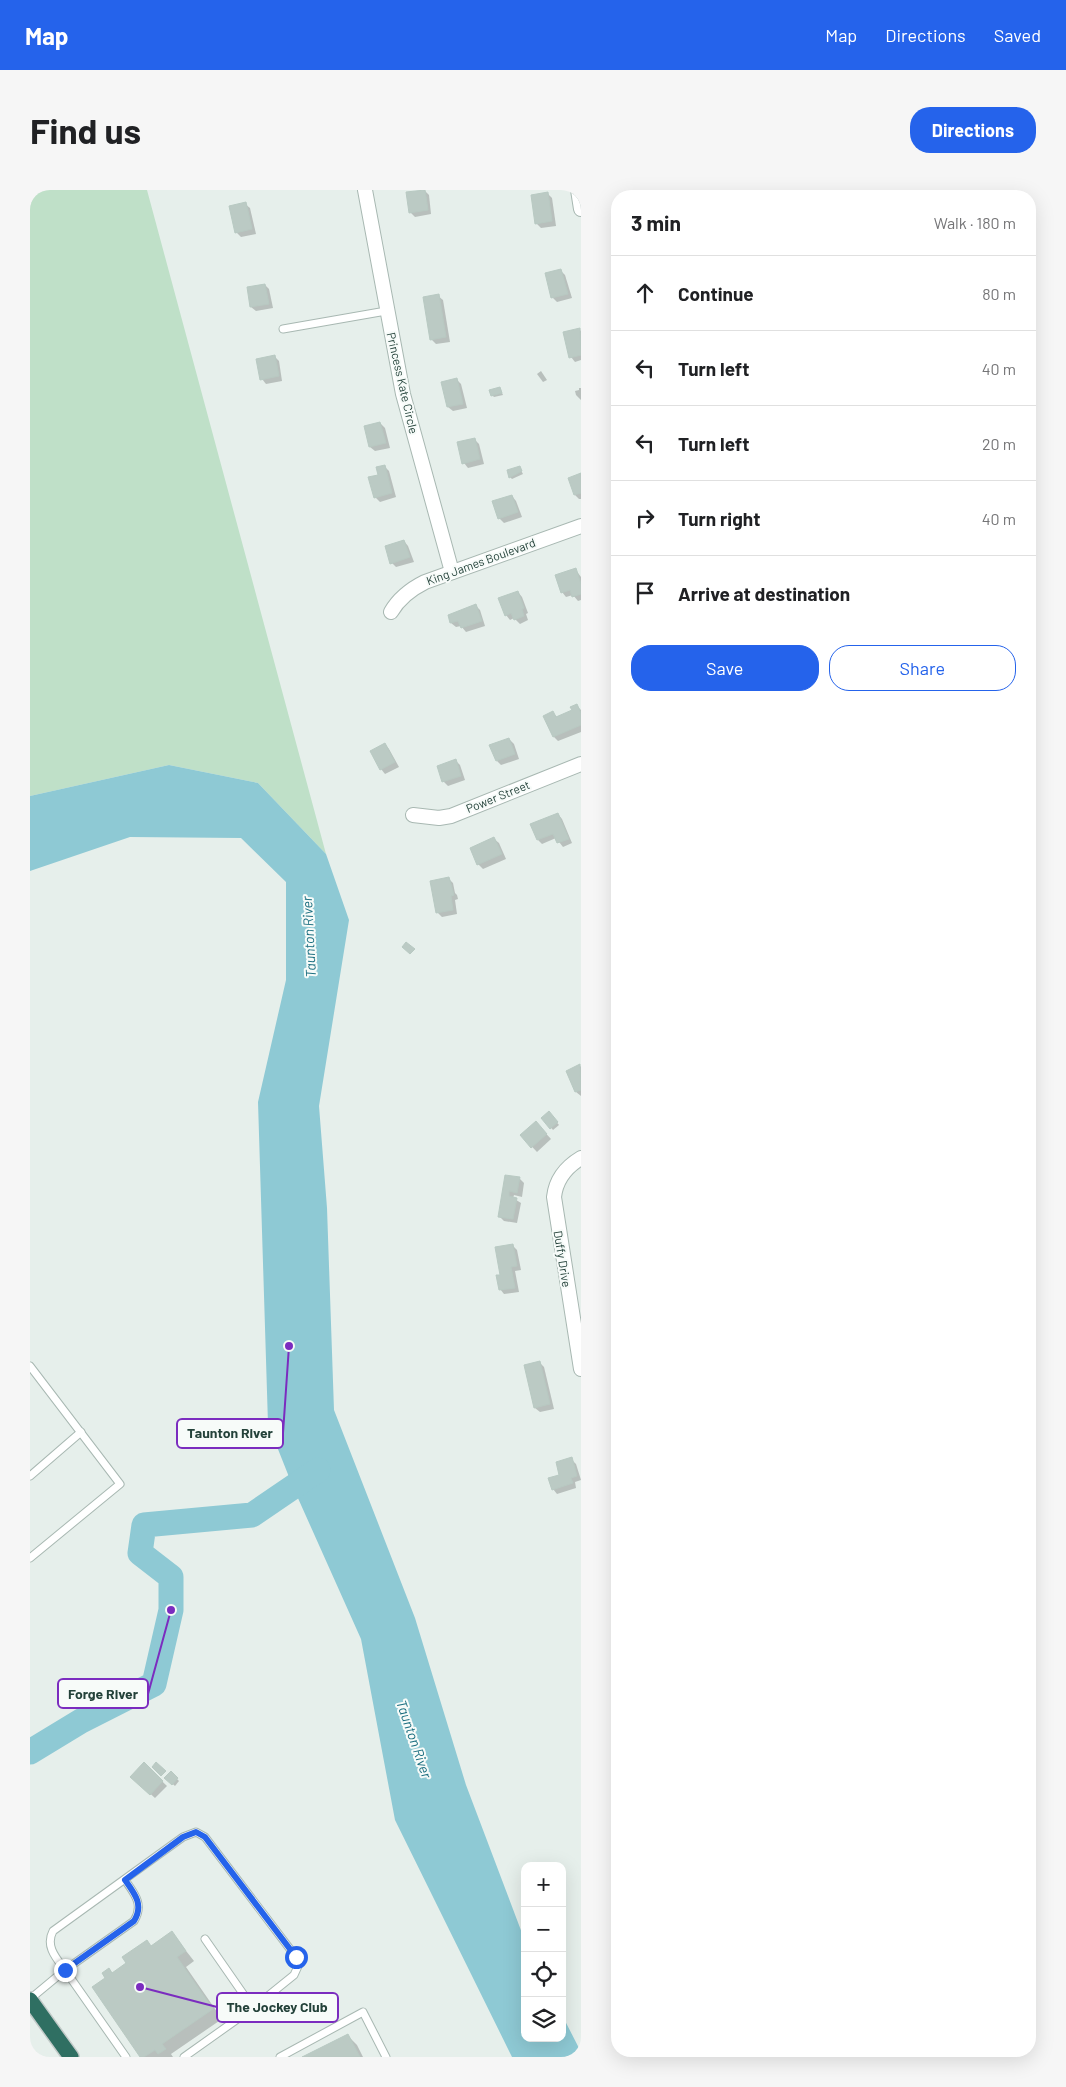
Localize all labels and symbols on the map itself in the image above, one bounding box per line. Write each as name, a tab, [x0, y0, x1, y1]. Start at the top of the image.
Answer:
street label: Princess Kate Circle	[384, 331, 421, 435]
street label: King James Boulevard	[424, 535, 537, 587]
street label: Power Street	[464, 777, 532, 815]
water label: Taunton River	[298, 895, 319, 978]
street label: Duffy Drive	[552, 1230, 574, 1288]
callout: Taunton River	[177, 1419, 283, 1448]
text: Taunton River	[187, 1424, 274, 1441]
callout: Forge River	[58, 1679, 148, 1708]
text: Forge River	[68, 1685, 139, 1702]
water label: Taunton River	[393, 1698, 436, 1781]
route start	[285, 1946, 308, 1969]
route end	[54, 1959, 77, 1982]
callout: The Jockey Club	[217, 1993, 338, 2022]
text: The Jockey Club	[226, 1998, 328, 2015]

